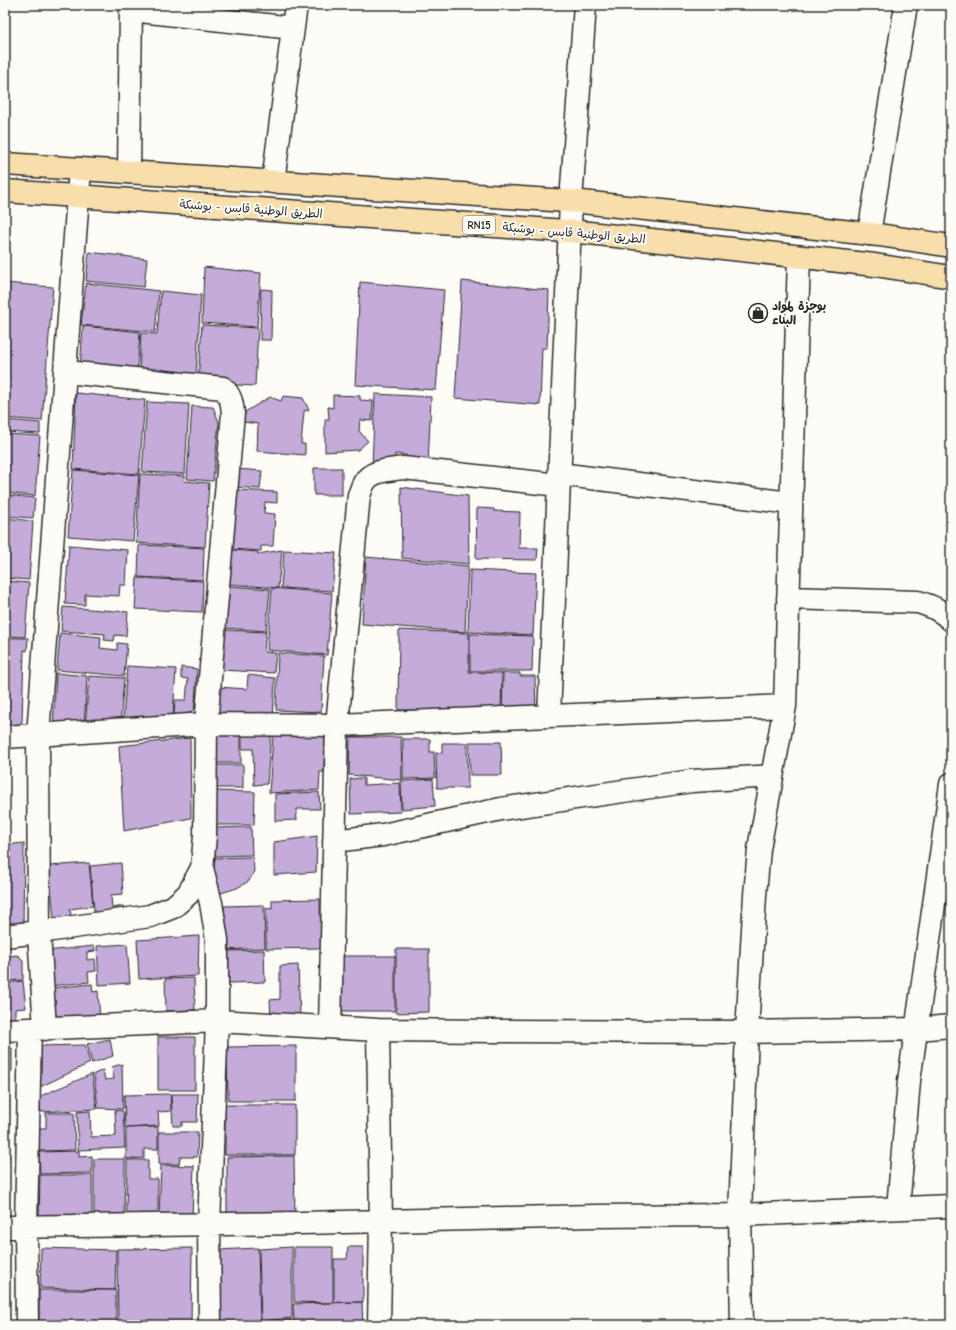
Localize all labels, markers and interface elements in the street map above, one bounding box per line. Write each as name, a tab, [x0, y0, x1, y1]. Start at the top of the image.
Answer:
street label: الطريق الوطنية قابس - بوشبكة	[179, 197, 323, 222]
road number: RN15	[463, 216, 495, 234]
street label: الطريق الوطنية قابس - بوشبكة	[502, 220, 646, 247]
place label: بوجزة لمواد البناء	[772, 299, 826, 327]
shop icon: بوجزة لمواد البناء	[747, 302, 769, 324]

